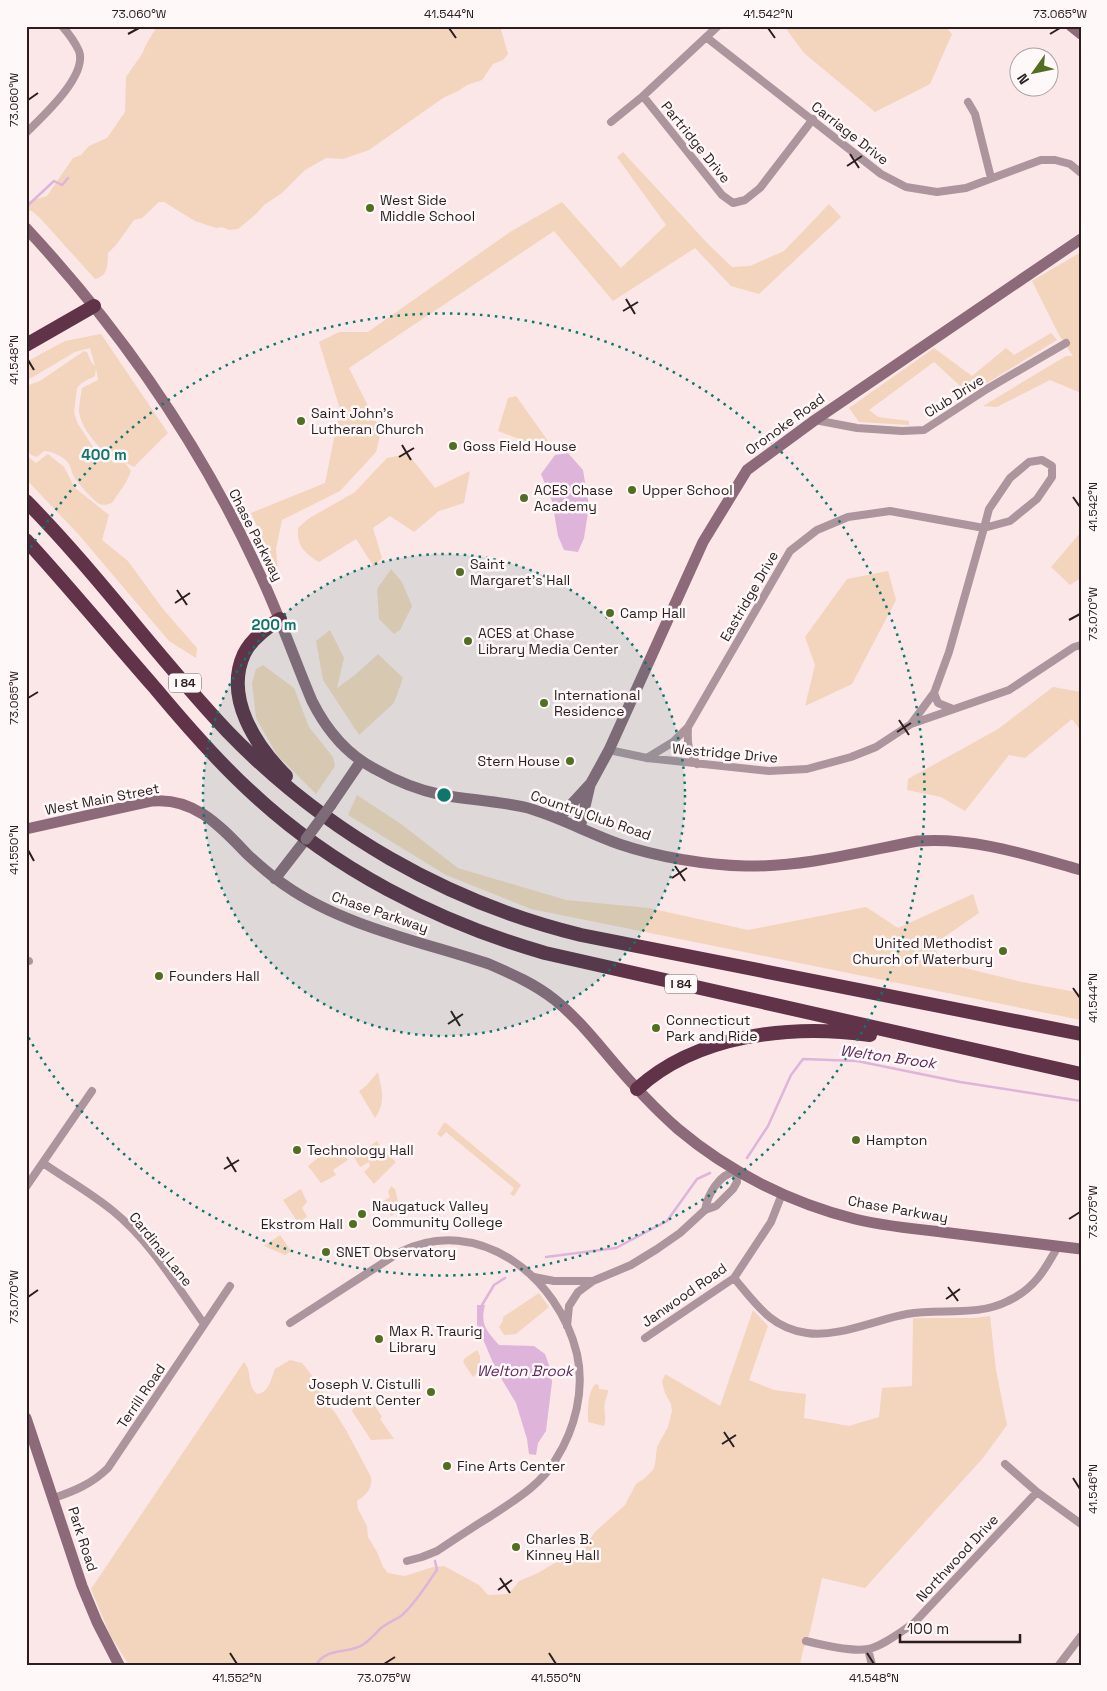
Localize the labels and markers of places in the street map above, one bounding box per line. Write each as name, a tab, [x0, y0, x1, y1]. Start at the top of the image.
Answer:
place label: West Side Middle School	[380, 191, 475, 225]
marker: West Side Middle School	[364, 202, 376, 214]
place label: Saint John's Lutheran Church	[311, 404, 424, 438]
marker: Saint John's Lutheran Church	[295, 415, 307, 427]
place label: Goss Field House	[463, 437, 577, 455]
marker: Goss Field House	[447, 440, 459, 452]
place label: ACES Chase Academy	[534, 481, 613, 515]
place label: Upper School	[642, 481, 733, 499]
marker: Upper School	[626, 484, 638, 496]
marker: ACES Chase Academy	[518, 492, 530, 504]
place label: Saint Margaret's Hall	[470, 555, 570, 589]
marker: Saint Margaret's Hall	[454, 566, 466, 578]
place label: Camp Hall	[620, 604, 686, 622]
marker: Camp Hall	[604, 607, 616, 619]
place label: ACES at Chase Library Media Center	[478, 624, 619, 658]
marker: ACES at Chase Library Media Center	[462, 635, 474, 647]
place label: International Residence	[554, 686, 640, 720]
marker: International Residence	[538, 697, 550, 709]
place label: Stern House	[477, 752, 560, 770]
marker: Stern House	[564, 755, 576, 767]
centre of rings	[435, 786, 453, 804]
place label: United Methodist Church of Waterbury	[852, 934, 993, 968]
marker: United Methodist Church of Waterbury	[997, 945, 1009, 957]
place label: Founders Hall	[169, 967, 260, 985]
marker: Founders Hall	[153, 970, 165, 982]
place label: Connecticut Park and Ride	[666, 1011, 758, 1045]
marker: Connecticut Park and Ride	[650, 1022, 662, 1034]
place label: Hampton	[866, 1131, 927, 1149]
marker: Hampton	[850, 1134, 862, 1146]
place label: Technology Hall	[307, 1141, 414, 1159]
marker: Technology Hall	[291, 1144, 303, 1156]
place label: Naugatuck Valley Community College	[372, 1197, 503, 1231]
marker: Naugatuck Valley Community College	[356, 1208, 368, 1220]
place label: Ekstrom Hall	[261, 1215, 343, 1233]
marker: Ekstrom Hall	[347, 1218, 359, 1230]
place label: SNET Observatory	[336, 1243, 456, 1261]
marker: SNET Observatory	[320, 1246, 332, 1258]
place label: Max R. Traurig Library	[389, 1322, 483, 1356]
marker: Max R. Traurig Library	[373, 1333, 385, 1345]
place label: Joseph V. Cistulli Student Center	[309, 1375, 421, 1409]
marker: Joseph V. Cistulli Student Center	[425, 1386, 437, 1398]
place label: Fine Arts Center	[457, 1457, 565, 1475]
marker: Fine Arts Center	[441, 1460, 453, 1472]
place label: Charles B. Kinney Hall	[526, 1530, 600, 1564]
marker: Charles B. Kinney Hall	[510, 1541, 522, 1553]

